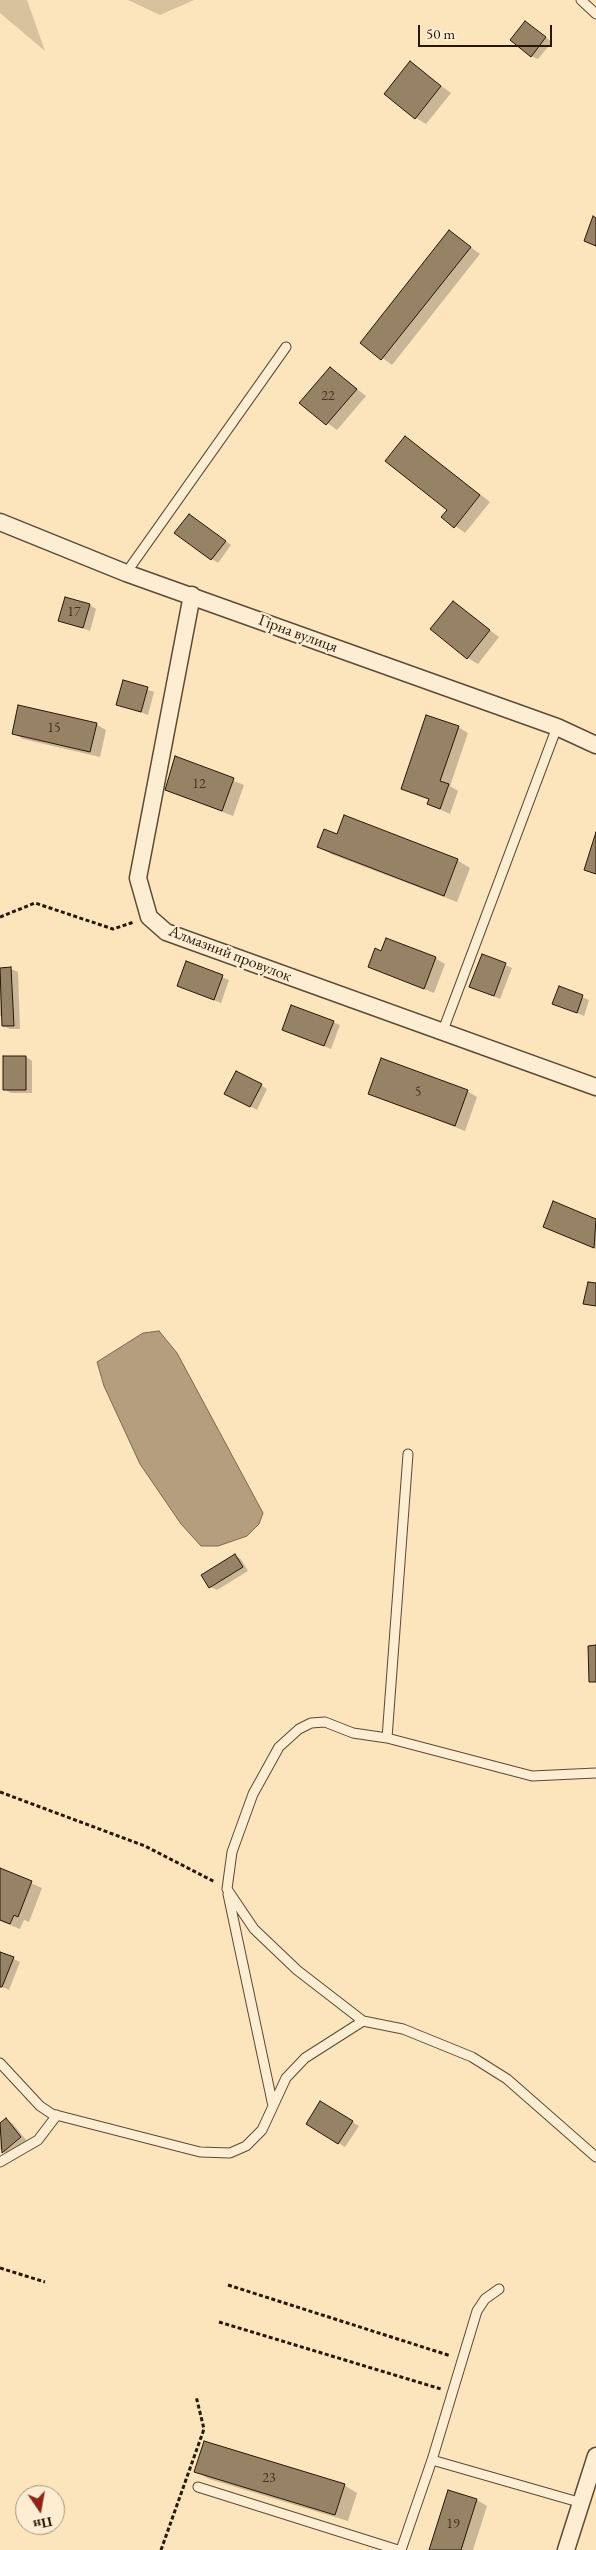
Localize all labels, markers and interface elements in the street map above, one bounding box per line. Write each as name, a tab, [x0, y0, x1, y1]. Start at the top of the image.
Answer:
scale bar	[421, 15, 555, 47]
text: 50 m	[426, 24, 455, 43]
house number: 22	[321, 388, 335, 404]
house number: 17	[67, 604, 81, 620]
street label: Гірна вулиця	[256, 611, 340, 657]
house number: 15	[47, 720, 61, 736]
house number: 12	[192, 776, 206, 792]
street label: Алмазний провулок	[166, 922, 294, 986]
house number: 5	[415, 1084, 421, 1100]
house number: 23	[262, 2470, 276, 2486]
north arrow	[15, 2485, 65, 2535]
text: Пн	[32, 2513, 54, 2534]
house number: 19	[446, 2516, 460, 2532]

